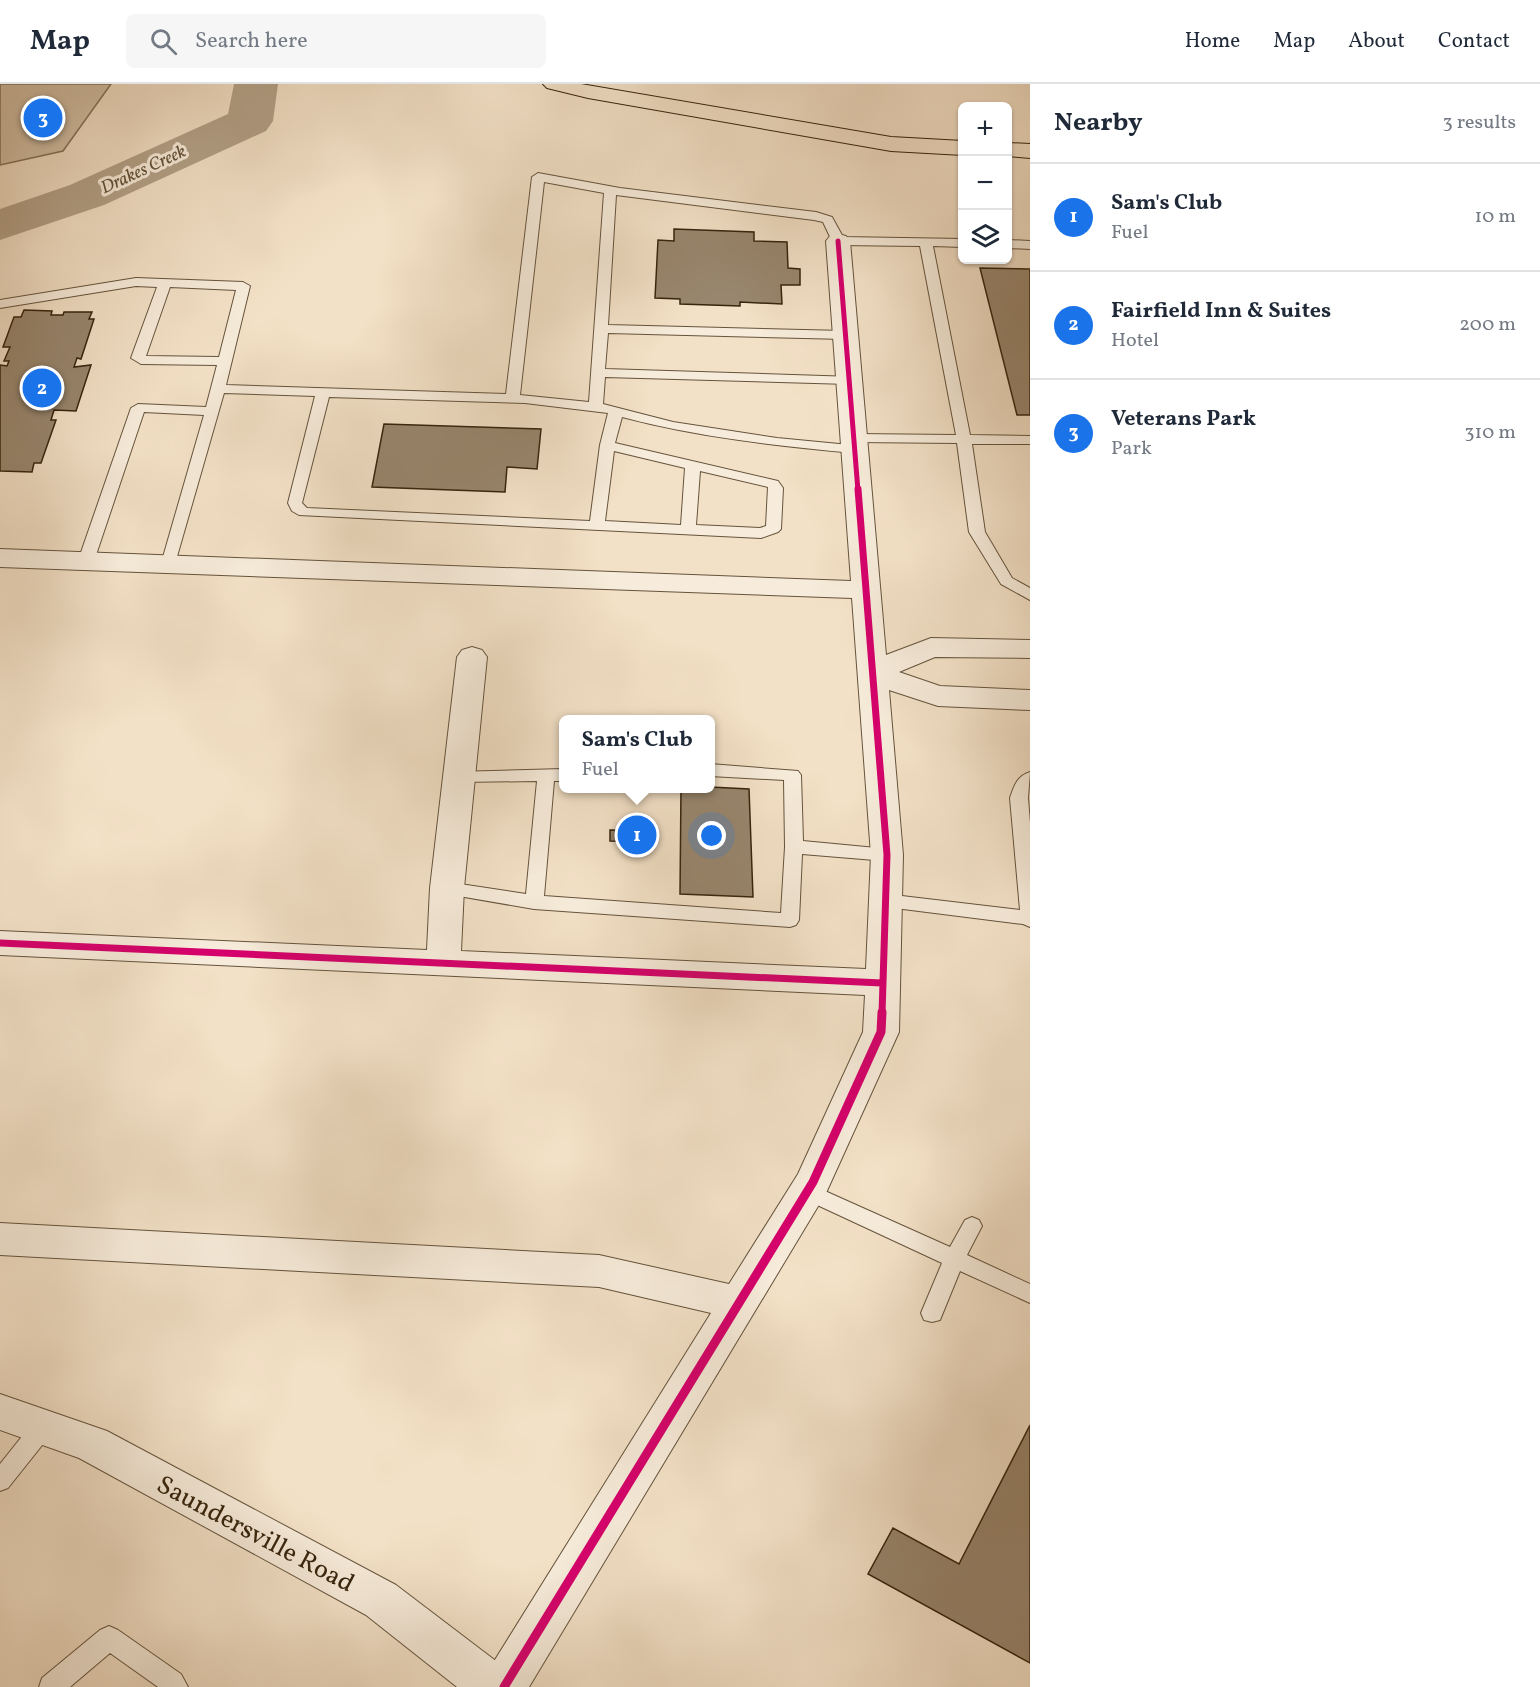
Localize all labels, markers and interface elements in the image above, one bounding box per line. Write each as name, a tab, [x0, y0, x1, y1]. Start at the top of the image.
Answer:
search box	[126, 14, 546, 68]
text: Map	[30, 22, 90, 61]
icon: search	[147, 25, 180, 58]
text: Search here	[195, 26, 308, 57]
text: Home	[1185, 27, 1240, 56]
text: Map	[1273, 27, 1315, 56]
text: About	[1348, 27, 1405, 56]
text: Contact	[1438, 27, 1510, 56]
pin: 3	[24, 96, 63, 141]
map controls	[958, 102, 1012, 264]
button: +	[958, 102, 1012, 156]
text: Nearby	[1054, 105, 1143, 141]
text: 3 results	[1442, 109, 1516, 137]
water label: Drakes Creek	[97, 140, 191, 201]
button: −	[958, 156, 1012, 210]
text: Sam's Club	[1111, 188, 1222, 219]
text: 1	[1069, 203, 1078, 231]
text: 10 m	[1475, 203, 1516, 231]
button: layers	[958, 210, 1012, 264]
text: Fuel	[1111, 219, 1148, 247]
text: Fairfield Inn & Suites	[1111, 296, 1331, 327]
text: 2	[1068, 311, 1079, 339]
text: 200 m	[1459, 311, 1516, 339]
text: Hotel	[1111, 327, 1159, 355]
pin: 2	[22, 366, 62, 410]
text: Veterans Park	[1111, 404, 1256, 435]
text: 3	[1068, 419, 1079, 447]
text: 310 m	[1464, 419, 1516, 447]
text: Park	[1111, 435, 1152, 463]
popup	[559, 715, 715, 793]
text: Sam's Club	[581, 725, 693, 756]
text: Fuel	[581, 756, 619, 784]
pin: 1	[618, 812, 656, 858]
your location	[697, 821, 726, 850]
street label: Saundersville Road	[150, 1467, 360, 1602]

